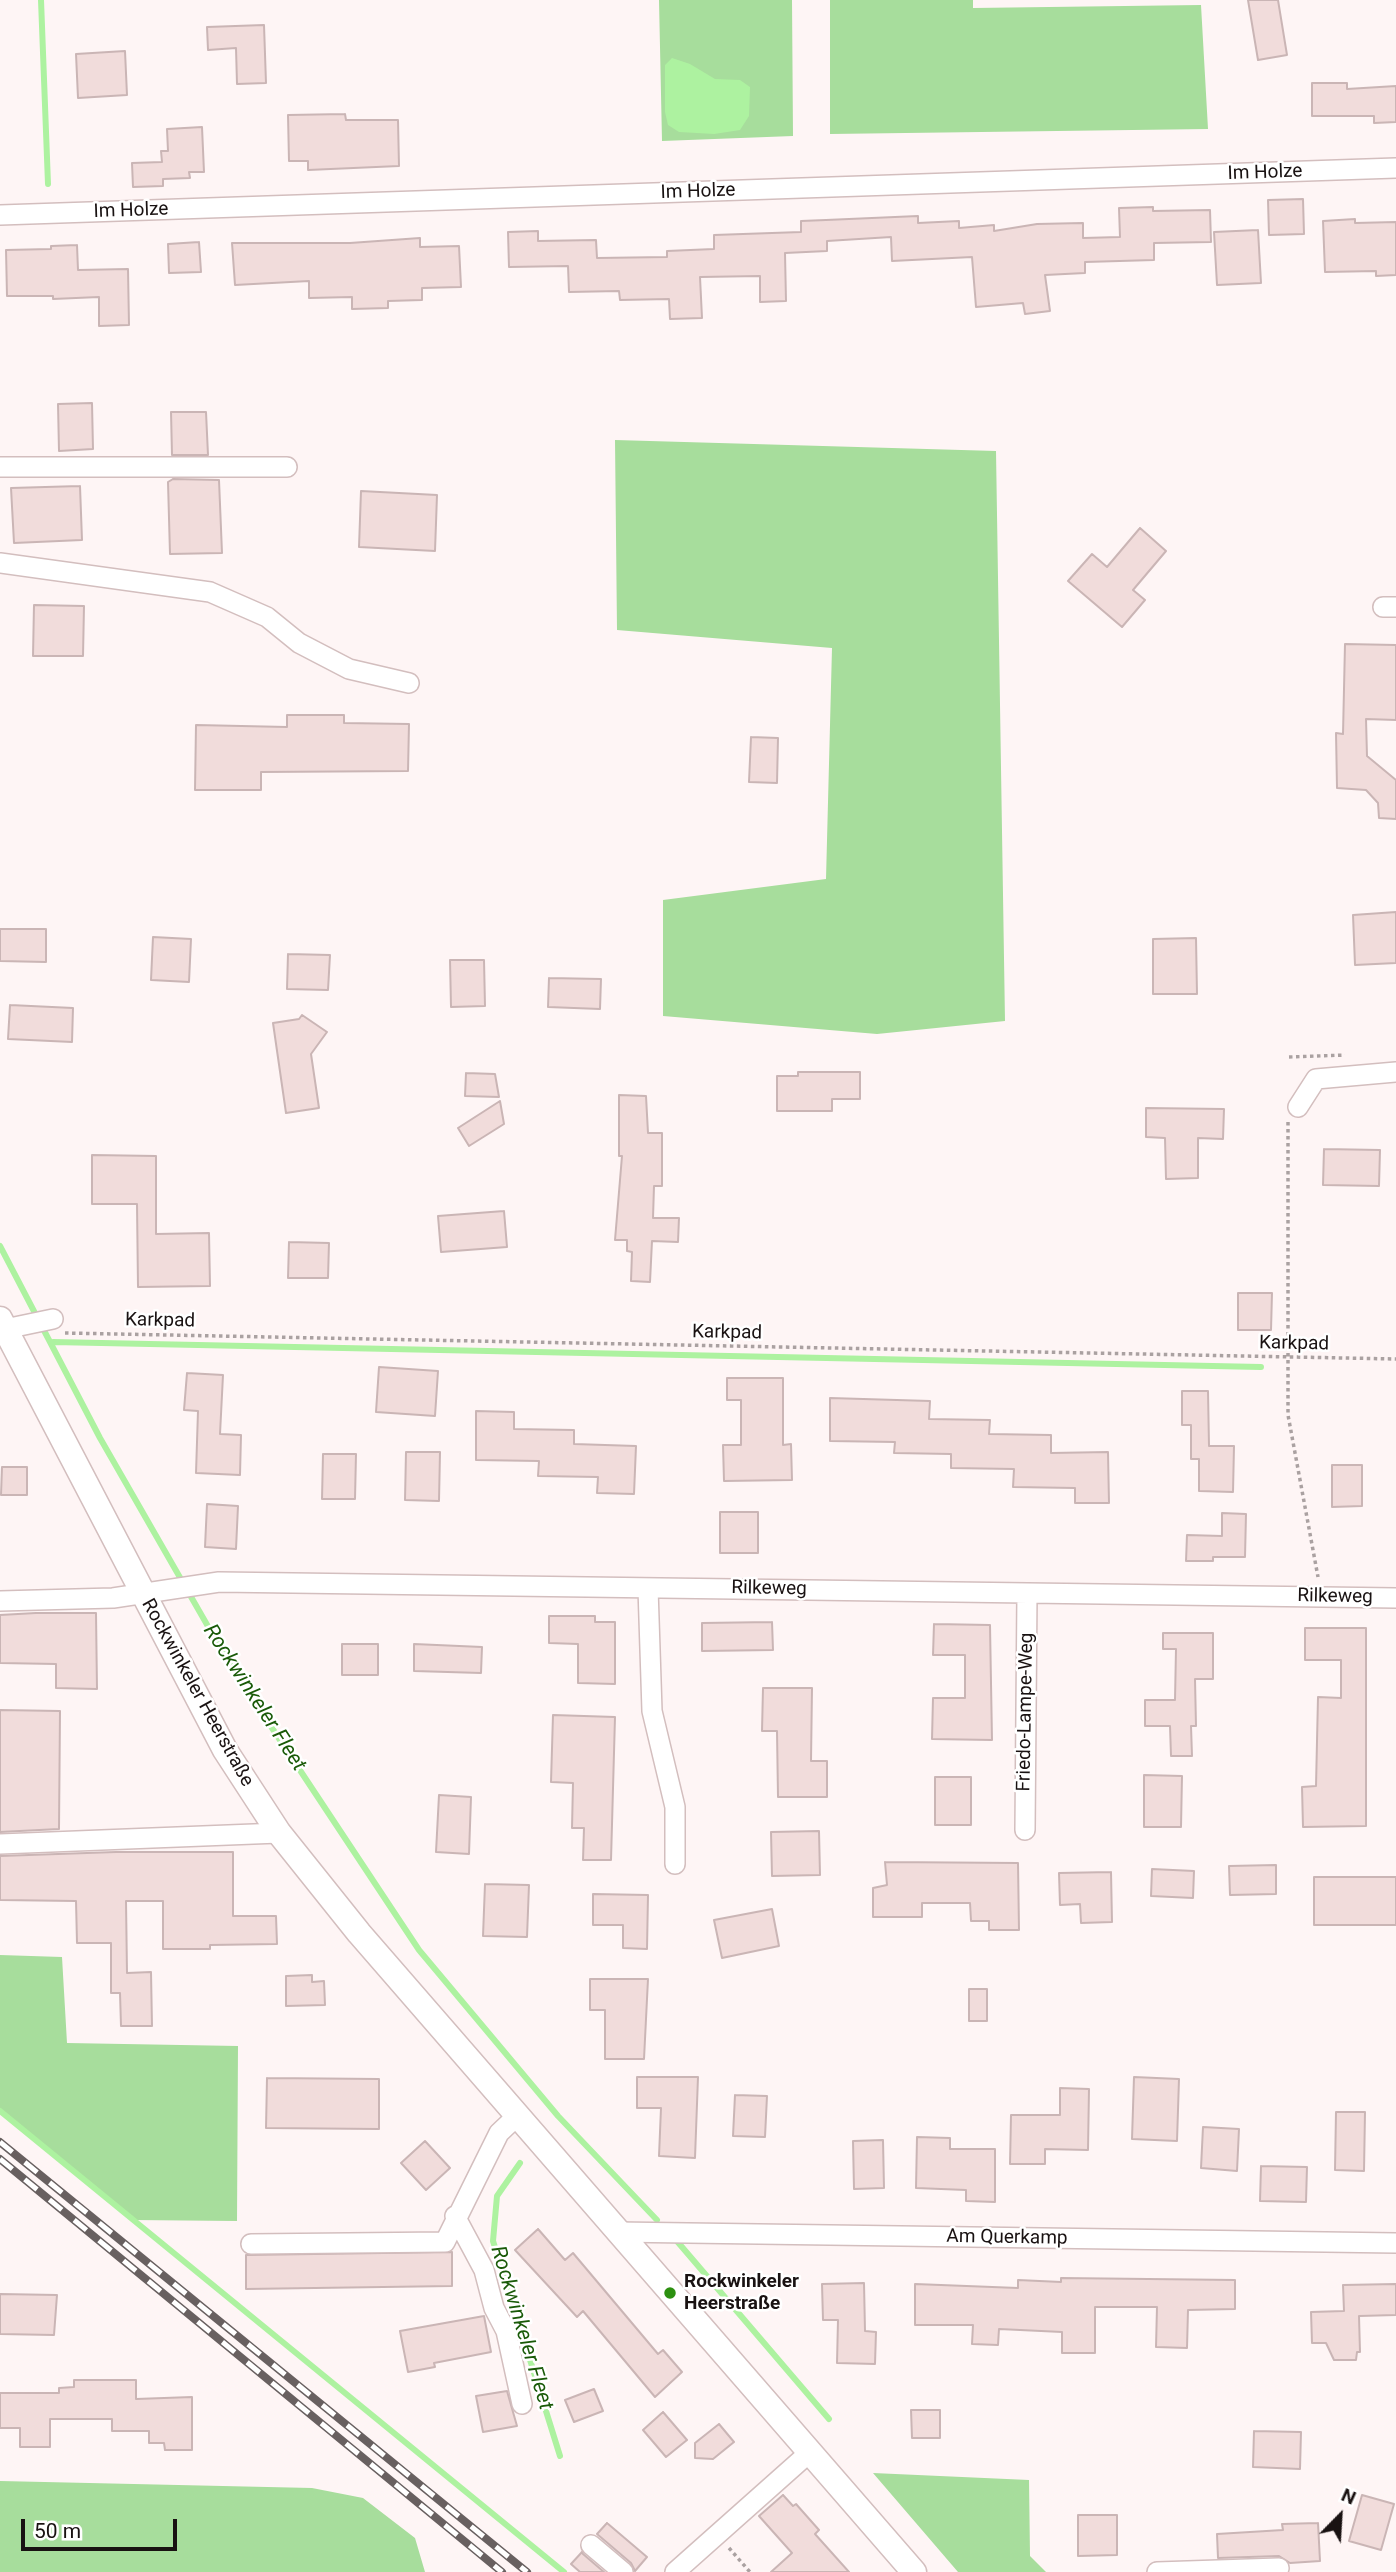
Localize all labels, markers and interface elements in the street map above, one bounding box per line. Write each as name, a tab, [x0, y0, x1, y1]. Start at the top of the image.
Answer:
street label: Im Holze	[1227, 160, 1303, 186]
street label: Im Holze	[660, 179, 736, 205]
street label: Im Holze	[93, 198, 169, 224]
street label: Karkpad	[125, 1309, 195, 1333]
street label: Karkpad	[692, 1321, 762, 1345]
street label: Karkpad	[1259, 1332, 1329, 1356]
street label: Rilkeweg	[731, 1577, 807, 1601]
street label: Rilkeweg	[1297, 1585, 1373, 1609]
street label: Rockwinkeler Heerstraße	[136, 1595, 258, 1791]
water label: Rockwinkeler Fleet	[197, 1620, 311, 1776]
street label: Friedo-Lampe-Weg	[1013, 1632, 1039, 1792]
street label: Am Querkamp	[946, 2226, 1068, 2250]
water label: Rockwinkeler Fleet	[484, 2243, 558, 2413]
place label: Rockwinkeler Heerstraße	[684, 2271, 799, 2315]
marker: Rockwinkeler Heerstraße	[662, 2285, 678, 2301]
north arrow	[1305, 2481, 1375, 2551]
text: N	[1338, 2483, 1360, 2510]
scale bar	[24, 2506, 180, 2550]
text: 50 m	[34, 2519, 81, 2543]

